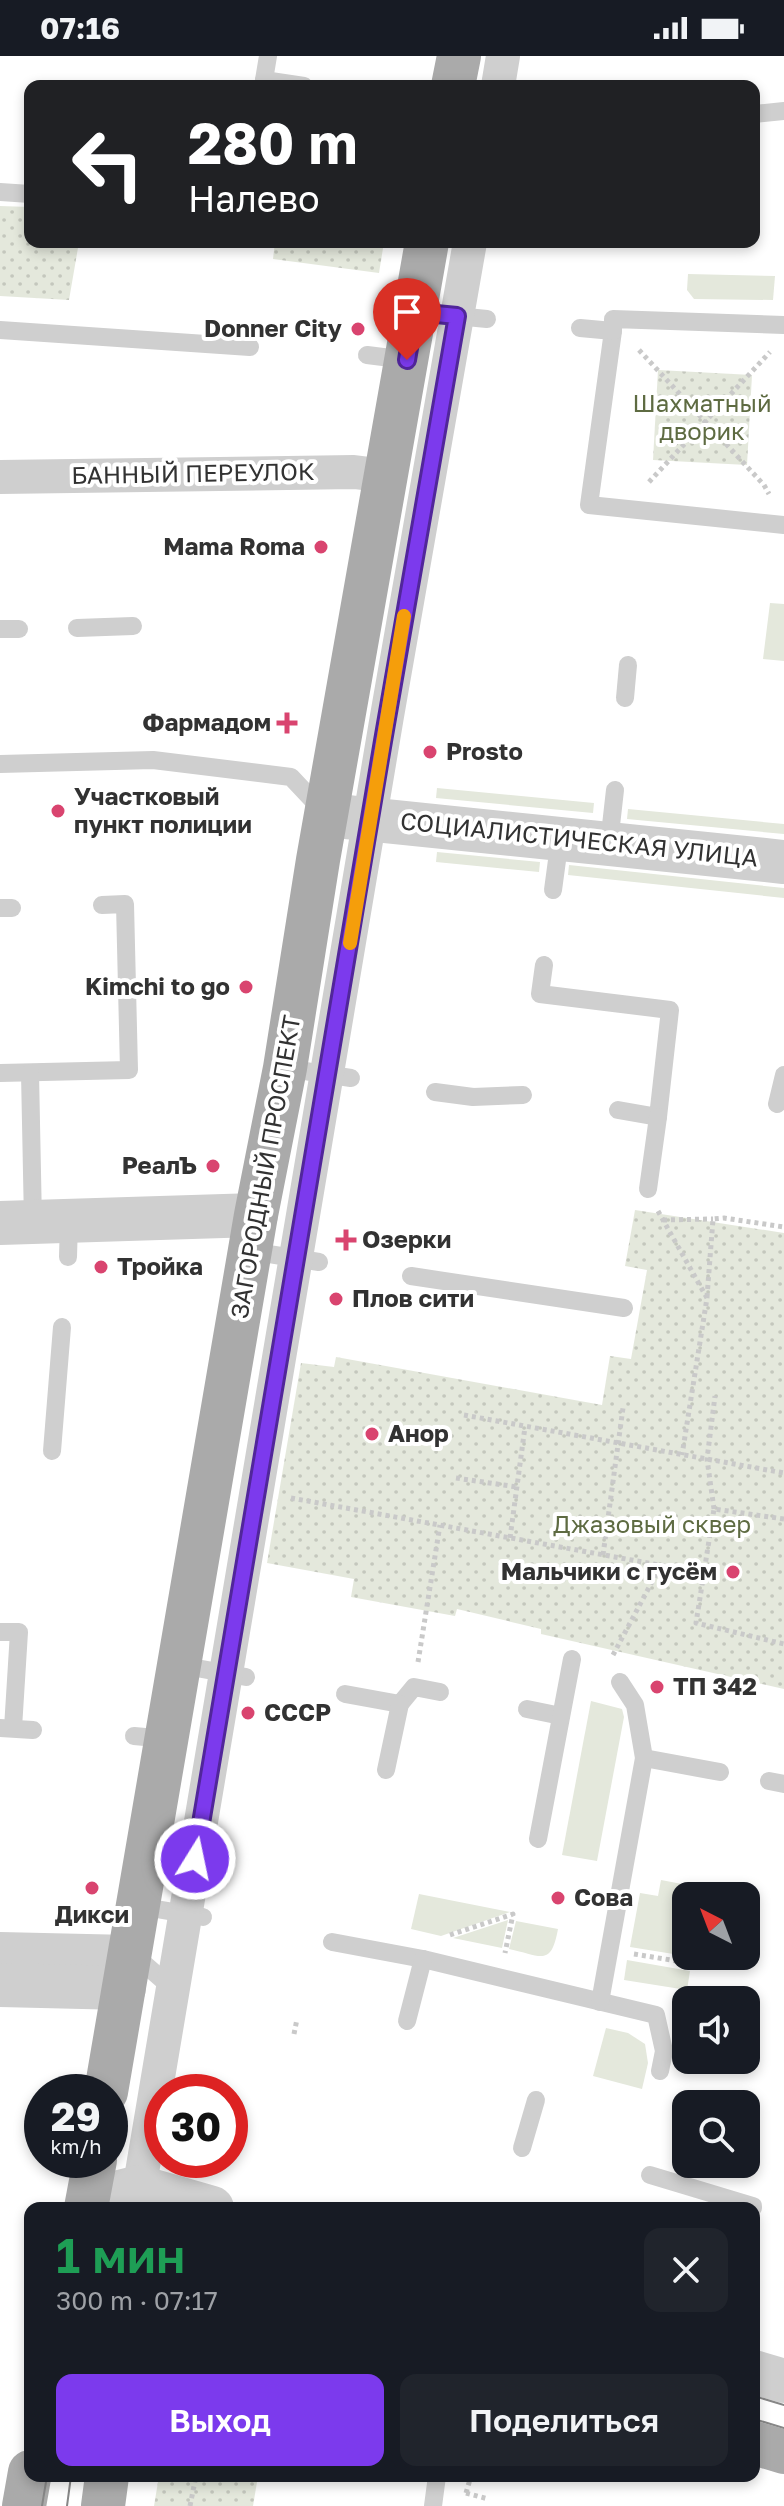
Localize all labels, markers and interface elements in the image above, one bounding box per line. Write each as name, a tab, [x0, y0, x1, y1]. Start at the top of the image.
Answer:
text: 07:16	[40, 10, 120, 46]
text: 280 m	[188, 109, 357, 176]
icon: left	[56, 112, 160, 216]
text: Налево	[188, 177, 320, 220]
pin	[373, 278, 441, 360]
icon: arrive	[385, 290, 429, 334]
place label: Donner City	[204, 313, 343, 342]
marker: Donner City	[349, 320, 367, 338]
park label: Шахматный дворик	[632, 388, 772, 445]
street label: БАННЫЙ ПЕРЕУЛОК	[71, 456, 315, 489]
place label: Mama Roma	[163, 531, 305, 560]
marker: Mama Roma	[312, 538, 330, 556]
place label: Фармадом	[142, 707, 271, 736]
marker: Фармадом	[278, 714, 296, 732]
place label: Prosto	[446, 736, 523, 765]
marker: Prosto	[421, 743, 439, 761]
place label: Участковый пункт полиции	[74, 781, 252, 838]
marker: Участковый пункт полиции	[49, 802, 67, 820]
street label: СОЦИАЛИСТИЧЕСКАЯ УЛИЦА	[399, 805, 759, 872]
place label: Kimchi to go	[85, 971, 230, 1000]
marker: Kimchi to go	[237, 978, 255, 996]
street label: ЗАГОРОДНЫЙ ПРОСПЕКТ	[224, 1012, 306, 1321]
place label: РеалЪ	[122, 1150, 197, 1179]
marker: РеалЪ	[204, 1157, 222, 1175]
place label: Озерки	[362, 1224, 451, 1253]
marker: Озерки	[337, 1231, 355, 1249]
place label: Тройка	[117, 1251, 203, 1280]
marker: Тройка	[92, 1258, 110, 1276]
place label: Плов сити	[352, 1283, 474, 1312]
marker: Плов сити	[327, 1290, 345, 1308]
place label: Анор	[388, 1418, 449, 1447]
marker: Анор	[363, 1425, 381, 1443]
park label: Джазовый сквер	[553, 1509, 751, 1538]
place label: Мальчики с гусём	[501, 1556, 717, 1585]
marker: Мальчики с гусём	[724, 1563, 742, 1581]
place label: ТП 342	[673, 1671, 757, 1700]
marker: ТП 342	[648, 1678, 666, 1696]
place label: СССР	[264, 1697, 331, 1726]
marker: СССР	[239, 1704, 257, 1722]
position arrow	[153, 1817, 237, 1901]
marker: Дикси	[83, 1879, 101, 1897]
place label: Сова	[574, 1882, 633, 1911]
north arrow	[672, 1882, 760, 1970]
map controls	[672, 1882, 760, 2178]
marker: Сова	[549, 1889, 567, 1907]
place label: Дикси	[55, 1899, 129, 1928]
button: sound	[672, 1986, 760, 2074]
speed limit sign: 30	[144, 2074, 248, 2178]
button: search	[672, 2090, 760, 2178]
text: 29	[51, 2092, 101, 2140]
text: km/h	[51, 2134, 101, 2158]
text: 1 мин	[56, 2226, 185, 2284]
button: close	[644, 2228, 728, 2312]
text: 300 m · 07:17	[56, 2285, 218, 2316]
button: Выход	[56, 2374, 384, 2466]
button: Поделиться	[400, 2374, 728, 2466]

